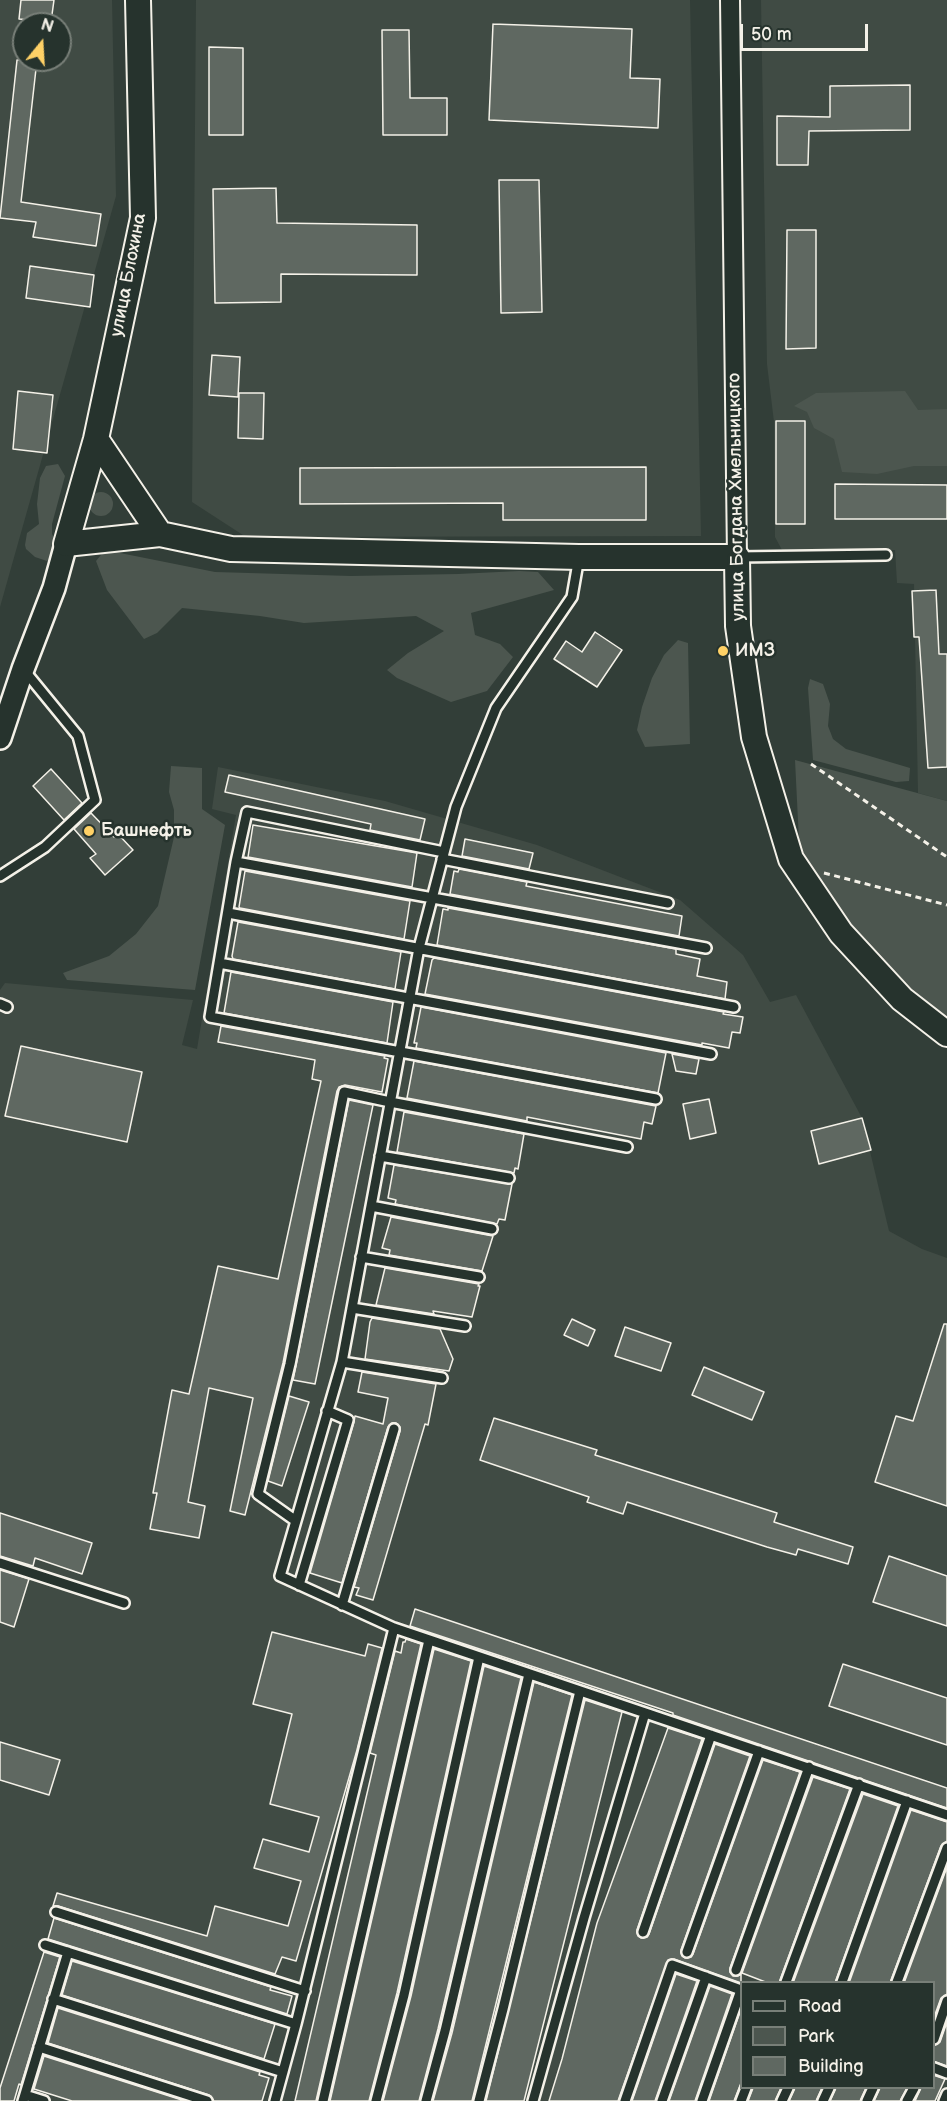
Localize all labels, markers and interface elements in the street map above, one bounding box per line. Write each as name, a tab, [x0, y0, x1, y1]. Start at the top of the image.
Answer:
north arrow	[12, 12, 72, 72]
scale bar	[743, 12, 870, 50]
text: N	[38, 15, 56, 37]
text: 50 m	[751, 24, 792, 45]
street label: улица Блохина	[106, 211, 152, 339]
street label: улица Богдана Хмельницкого	[724, 373, 750, 621]
place label: ИМЗ	[735, 640, 775, 662]
marker: ИМЗ	[716, 644, 730, 658]
place label: Башнефть	[101, 820, 192, 842]
marker: Башнефть	[82, 824, 96, 838]
legend	[740, 1981, 935, 2089]
text: Road	[798, 1996, 842, 2017]
text: Park	[798, 2026, 834, 2047]
text: Building	[798, 2056, 864, 2077]

